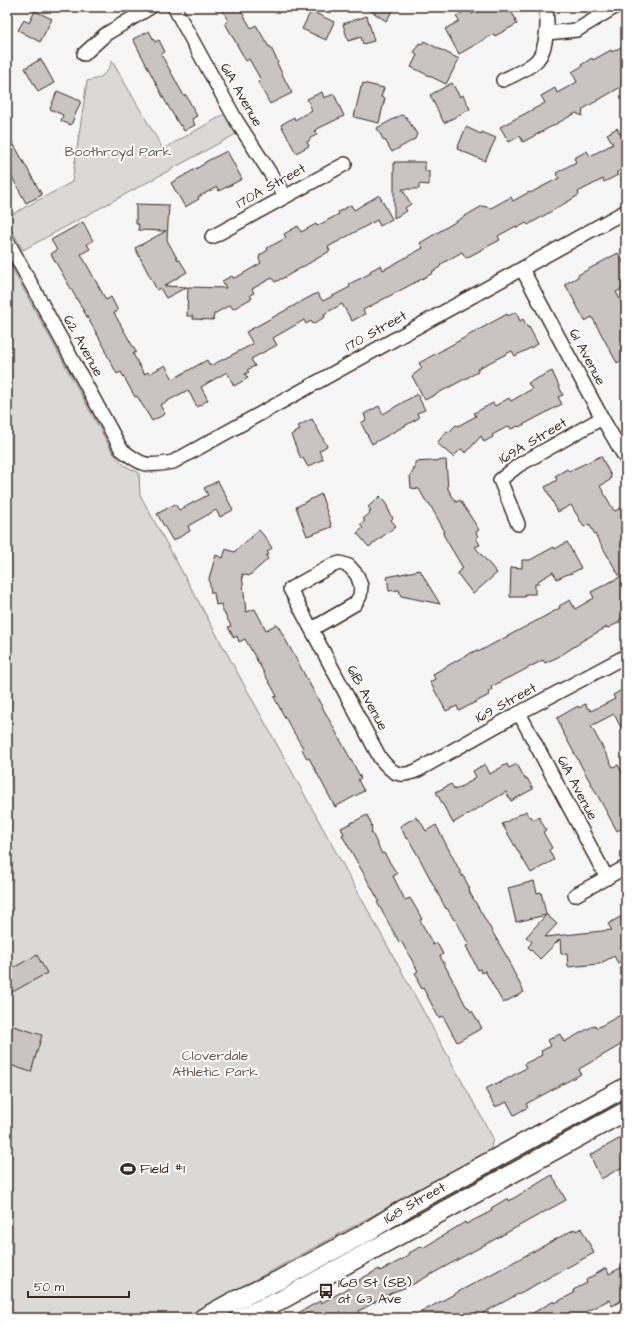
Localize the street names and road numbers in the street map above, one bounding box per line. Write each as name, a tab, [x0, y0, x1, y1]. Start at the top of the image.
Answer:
street label: 61A Avenue	[215, 59, 268, 131]
street label: 170A Street	[232, 158, 310, 213]
street label: 170 Street	[341, 306, 411, 356]
street label: 62 Avenue	[58, 311, 108, 381]
street label: 61 Avenue	[564, 325, 611, 389]
street label: 169A Street	[495, 413, 571, 469]
street label: 61B Avenue	[341, 662, 393, 735]
street label: 169 Street	[472, 678, 541, 728]
street label: 61A Avenue	[552, 752, 603, 824]
street label: 168 Street	[380, 1177, 450, 1229]

